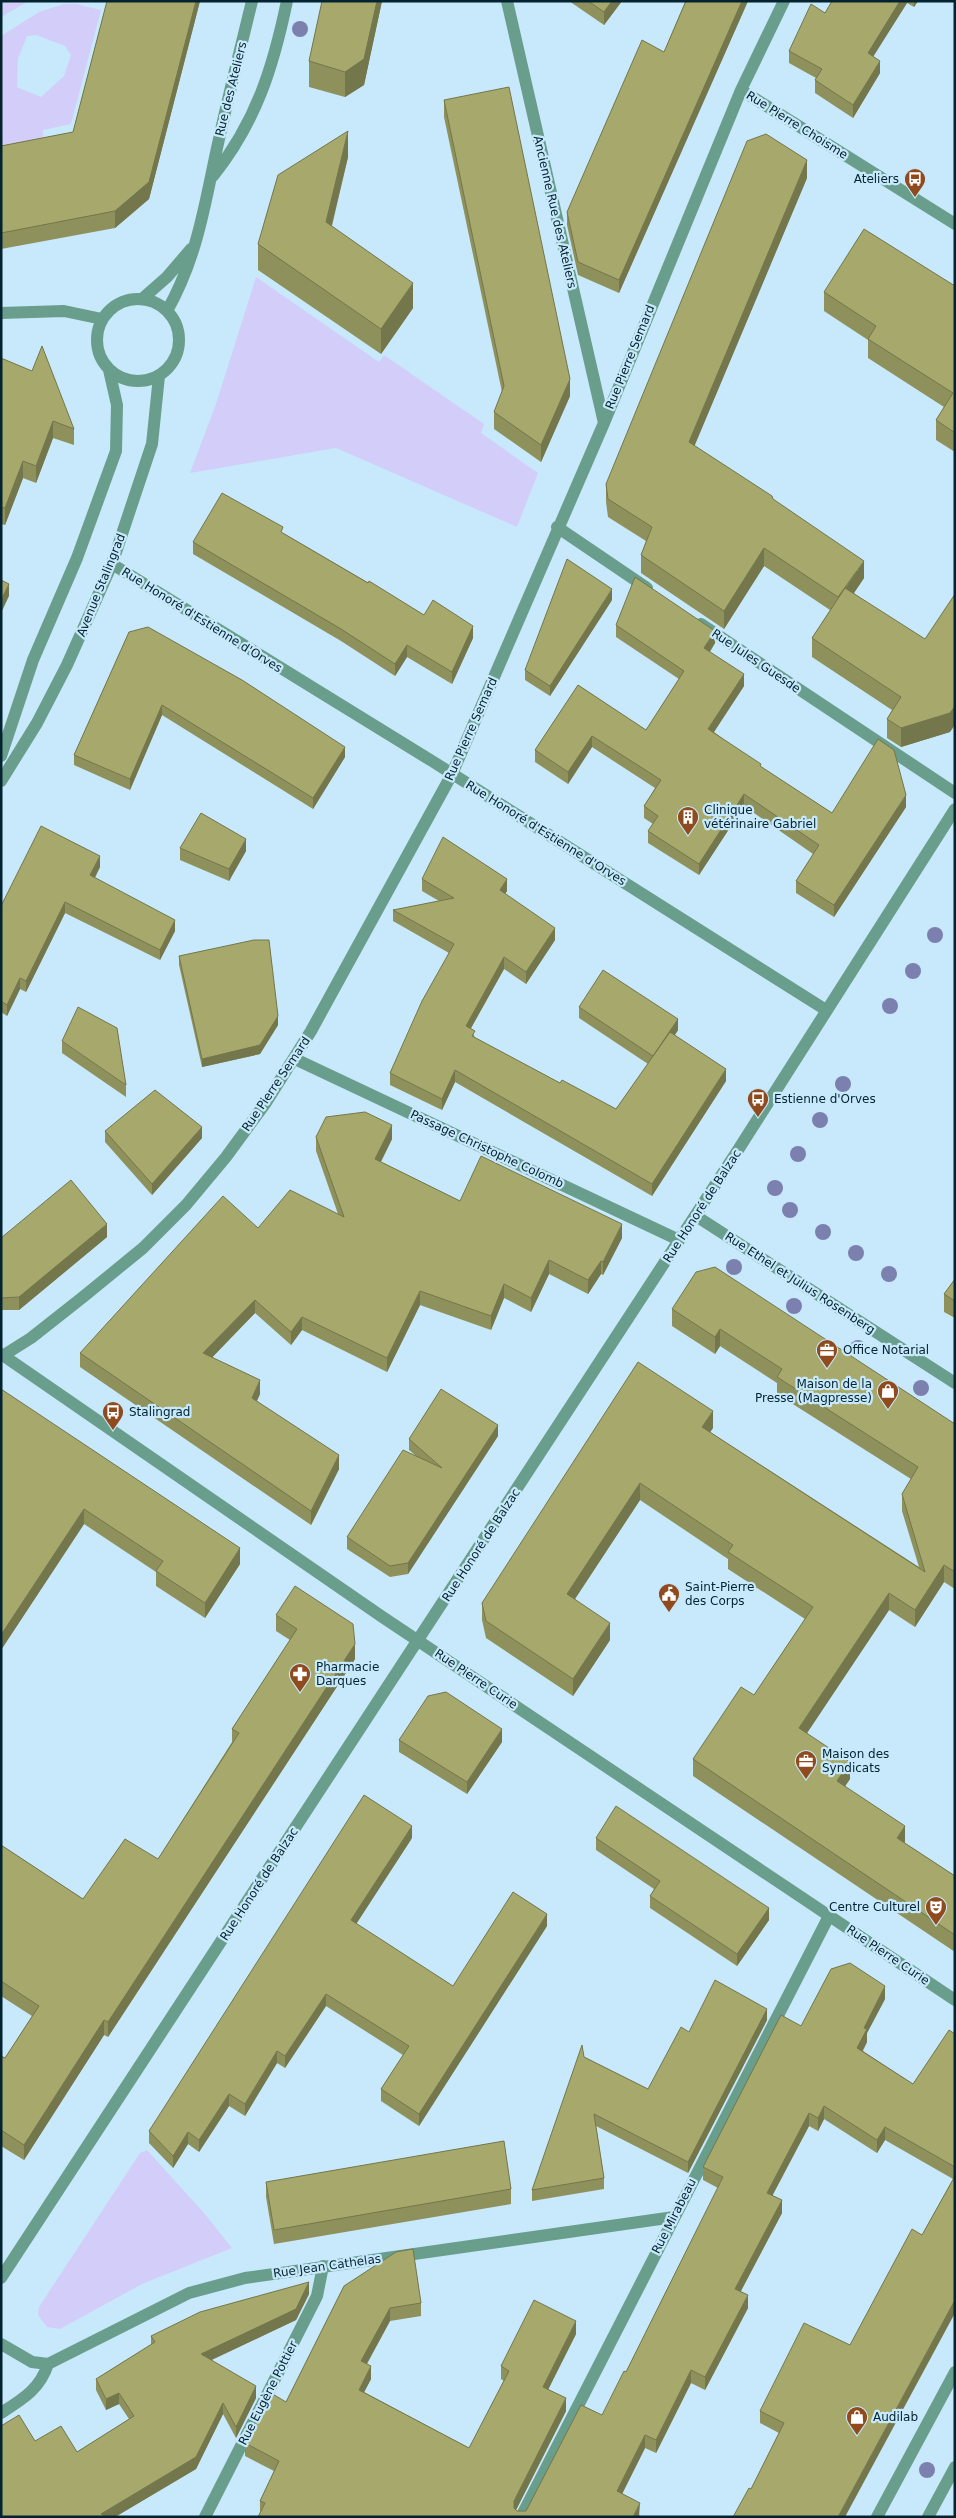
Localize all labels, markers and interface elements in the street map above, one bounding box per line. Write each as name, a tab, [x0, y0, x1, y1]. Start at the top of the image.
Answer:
street label: Rue des Ateliers	[212, 40, 250, 138]
street label: Rue Pierre Choisme	[744, 88, 850, 162]
street label: Ancienne Rue des Ateliers	[531, 134, 579, 290]
bus stop icon: Ateliers	[903, 167, 927, 198]
place label: Ateliers	[854, 172, 899, 186]
street label: Rue Pierre Semard	[603, 303, 657, 411]
street label: Avenue Stalingrad	[74, 531, 128, 639]
street label: Rue Honoré d'Estienne d'Orves	[119, 565, 285, 675]
street label: Rue Jules Guesde	[709, 626, 803, 696]
street label: Rue Pierre Semard	[442, 675, 500, 783]
street label: Rue Honoré d'Estienne d'Orves	[463, 778, 629, 888]
place label: Clinique vétérinaire Gabriel	[704, 803, 816, 831]
building icon: Clinique vétérinaire Gabriel	[676, 805, 700, 836]
street label: Rue Pierre Semard	[239, 1034, 313, 1134]
bus stop icon: Estienne d'Orves	[746, 1087, 770, 1118]
place label: Estienne d'Orves	[774, 1092, 876, 1106]
street label: Passage Christophe Colomb	[408, 1107, 566, 1191]
street label: Rue Honoré de Balzac	[660, 1147, 744, 1265]
street label: Rue Ethel et Julius Rosenberg	[722, 1229, 878, 1337]
office icon: Office Notarial	[815, 1338, 839, 1369]
place label: Office Notarial	[843, 1343, 929, 1357]
place label: Maison de la Presse (Magpresse)	[755, 1377, 872, 1405]
shop icon: Maison de la Presse (Magpresse)	[876, 1379, 900, 1410]
bus stop icon: Stalingrad	[101, 1400, 125, 1431]
place label: Stalingrad	[129, 1405, 190, 1419]
street label: Rue Honoré de Balzac	[439, 1486, 523, 1604]
place label: Saint-Pierre des Corps	[685, 1580, 754, 1608]
public building icon: Saint-Pierre des Corps	[657, 1582, 681, 1613]
street label: Rue Pierre Curie	[432, 1646, 520, 1712]
place label: Pharmacie Darques	[316, 1660, 379, 1688]
pharmacy icon: Pharmacie Darques	[288, 1662, 312, 1693]
place label: Maison des Syndicats	[822, 1747, 889, 1775]
office icon: Maison des Syndicats	[794, 1749, 818, 1780]
street label: Rue Honoré de Balzac	[217, 1825, 301, 1943]
theatre icon: Centre Culturel	[924, 1895, 948, 1926]
place label: Centre Culturel	[829, 1900, 920, 1914]
street label: Rue Pierre Curie	[844, 1922, 932, 1988]
street label: Rue Mirabeau	[649, 2176, 699, 2256]
street label: Rue Jean Cathelas	[272, 2252, 382, 2280]
street label: Rue Eugène Pottier	[236, 2339, 300, 2447]
shop icon: Audilab	[845, 2405, 869, 2436]
place label: Audilab	[873, 2410, 918, 2424]

